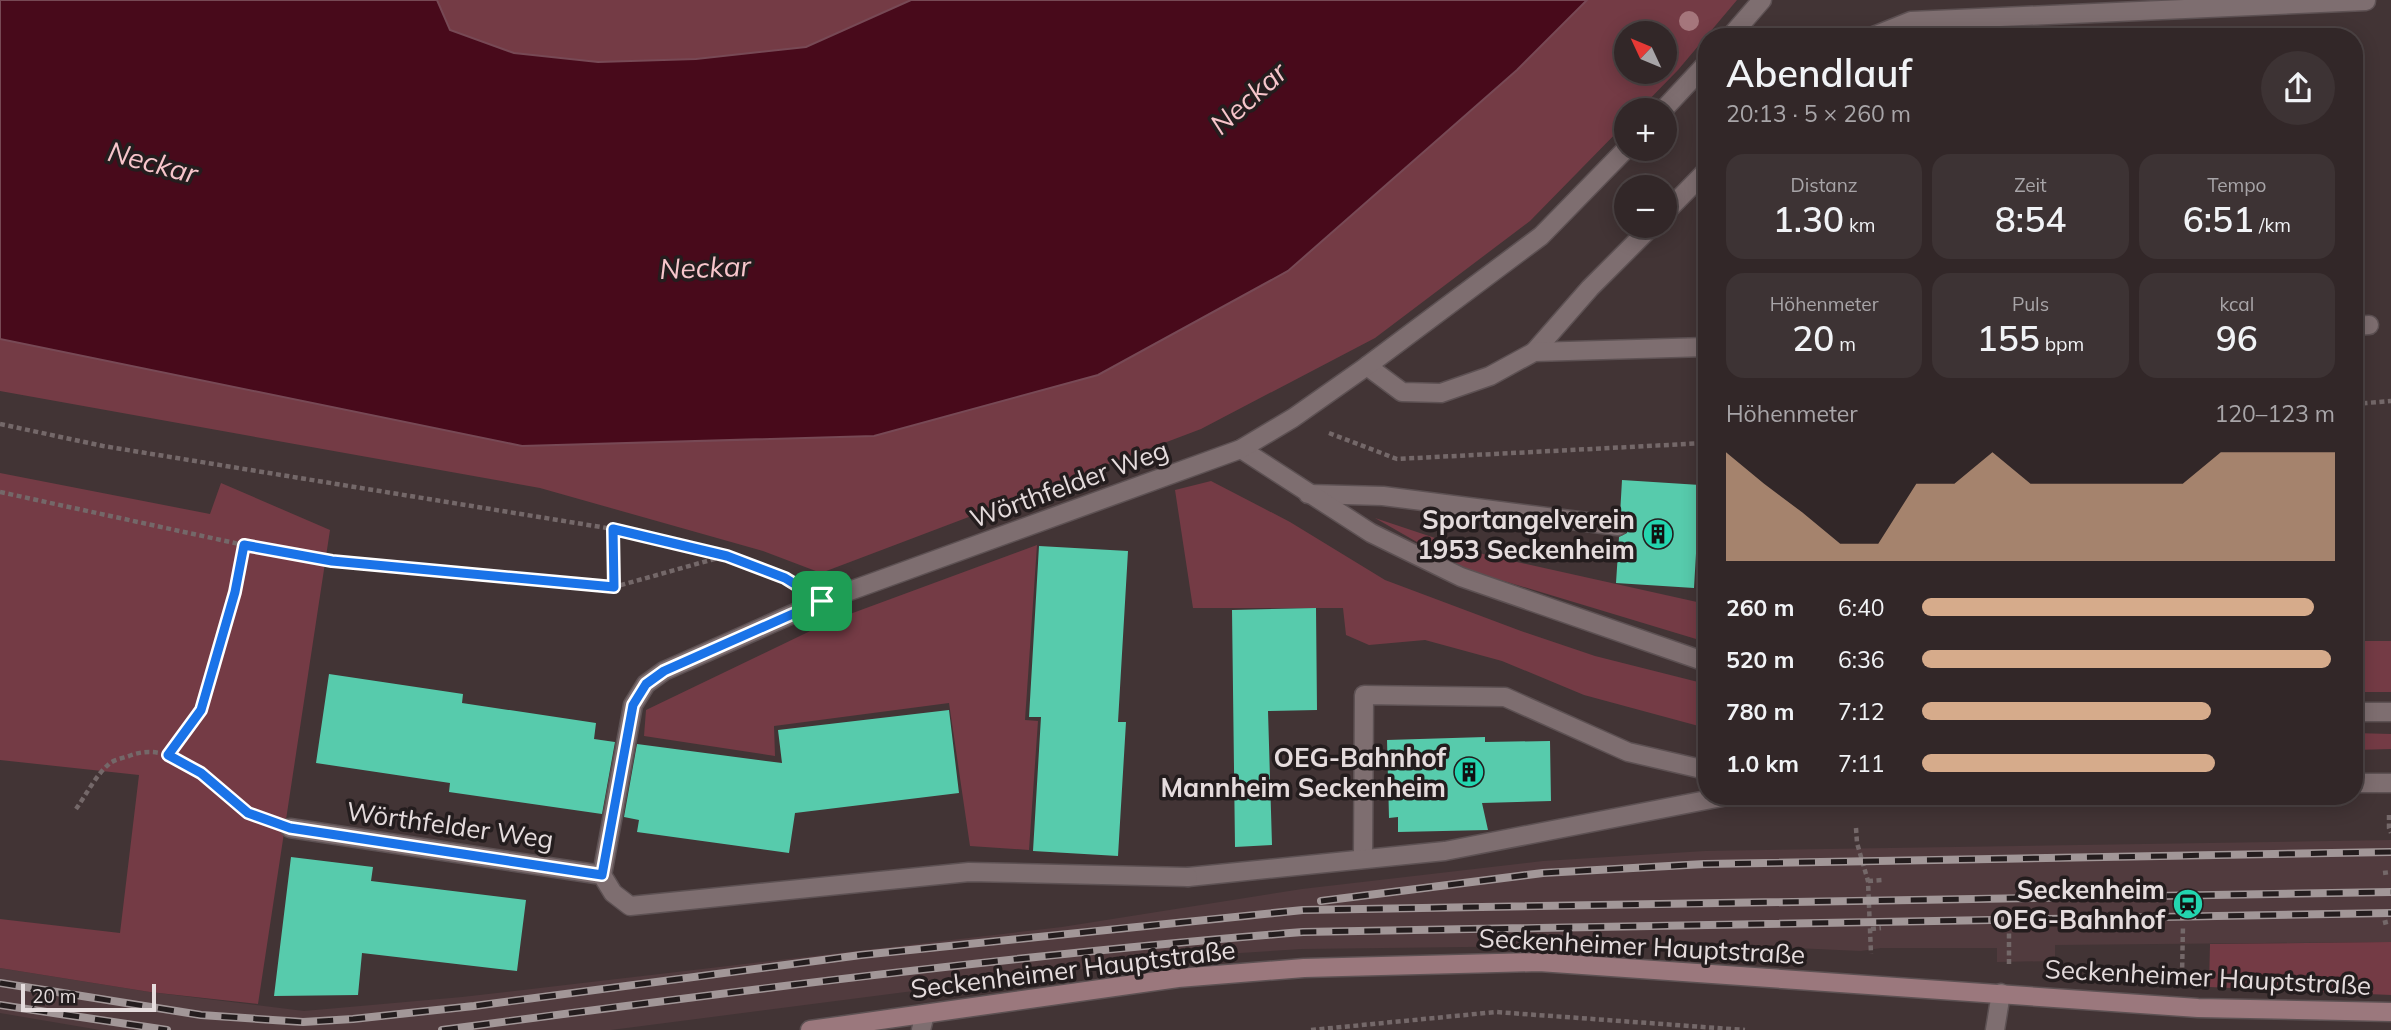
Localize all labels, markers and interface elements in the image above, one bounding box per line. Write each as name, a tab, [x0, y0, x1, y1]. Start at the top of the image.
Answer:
north arrow	[1614, 21, 1676, 84]
map controls	[1614, 21, 1677, 238]
text: Abendlauf	[1726, 49, 1912, 97]
button: share	[2261, 51, 2335, 125]
water label: Neckar	[1202, 53, 1295, 142]
button: +	[1614, 98, 1677, 161]
text: 20:13 · 5 × 260 m	[1726, 99, 1911, 128]
water label: Neckar	[104, 133, 203, 191]
text: Distanz	[1791, 173, 1858, 197]
text: Zeit	[2014, 173, 2047, 197]
text: Tempo	[2207, 173, 2266, 197]
button: −	[1614, 175, 1677, 238]
text: 1.30	[1773, 197, 1844, 241]
text: 8:54	[1995, 197, 2066, 241]
text: 6:51	[2183, 197, 2254, 241]
text: km	[1844, 213, 1876, 237]
text: /km	[2254, 213, 2291, 237]
water label: Neckar	[659, 248, 753, 286]
text: Höhenmeter	[1770, 292, 1879, 316]
text: Puls	[2012, 292, 2049, 316]
text: kcal	[2219, 292, 2254, 316]
text: 20	[1792, 316, 1834, 360]
text: 155	[1977, 316, 2040, 360]
text: 96	[2216, 316, 2258, 360]
text: m	[1834, 332, 1856, 356]
text: bpm	[2040, 332, 2084, 356]
text: Höhenmeter	[1726, 399, 1858, 428]
text: 120–123 m	[2214, 399, 2335, 428]
street label: Wörthfelder Weg	[965, 433, 1173, 535]
place label: Sportangelverein 1953 Seckenheim	[1417, 503, 1635, 566]
building icon: Sportangelverein 1953 Seckenheim	[1641, 517, 1675, 551]
pin	[792, 571, 852, 631]
icon: arrive	[803, 582, 841, 620]
text: 260 m	[1726, 593, 1794, 622]
text: 6:40	[1838, 593, 1885, 622]
text: 520 m	[1726, 645, 1794, 674]
text: 6:36	[1838, 645, 1885, 674]
text: 780 m	[1726, 697, 1794, 726]
text: 7:12	[1838, 697, 1885, 726]
place label: OEG-Bahnhof Mannheim Seckenheim	[1160, 741, 1446, 804]
text: 1.0 km	[1726, 749, 1799, 778]
text: 7:11	[1838, 749, 1885, 778]
building icon: OEG-Bahnhof Mannheim Seckenheim	[1452, 755, 1486, 789]
street label: Wörthfelder Weg	[344, 794, 556, 856]
place label: Seckenheim OEG-Bahnhof	[1993, 873, 2165, 936]
station icon: Seckenheim OEG-Bahnhof	[2171, 887, 2205, 921]
street label: Seckenheimer Hauptstraße	[1478, 921, 1806, 971]
street label: Seckenheimer Hauptstraße	[909, 933, 1237, 1005]
street label: Seckenheimer Hauptstraße	[2044, 952, 2372, 1002]
scale bar	[21, 981, 156, 1013]
text: 20 m	[32, 984, 76, 1008]

